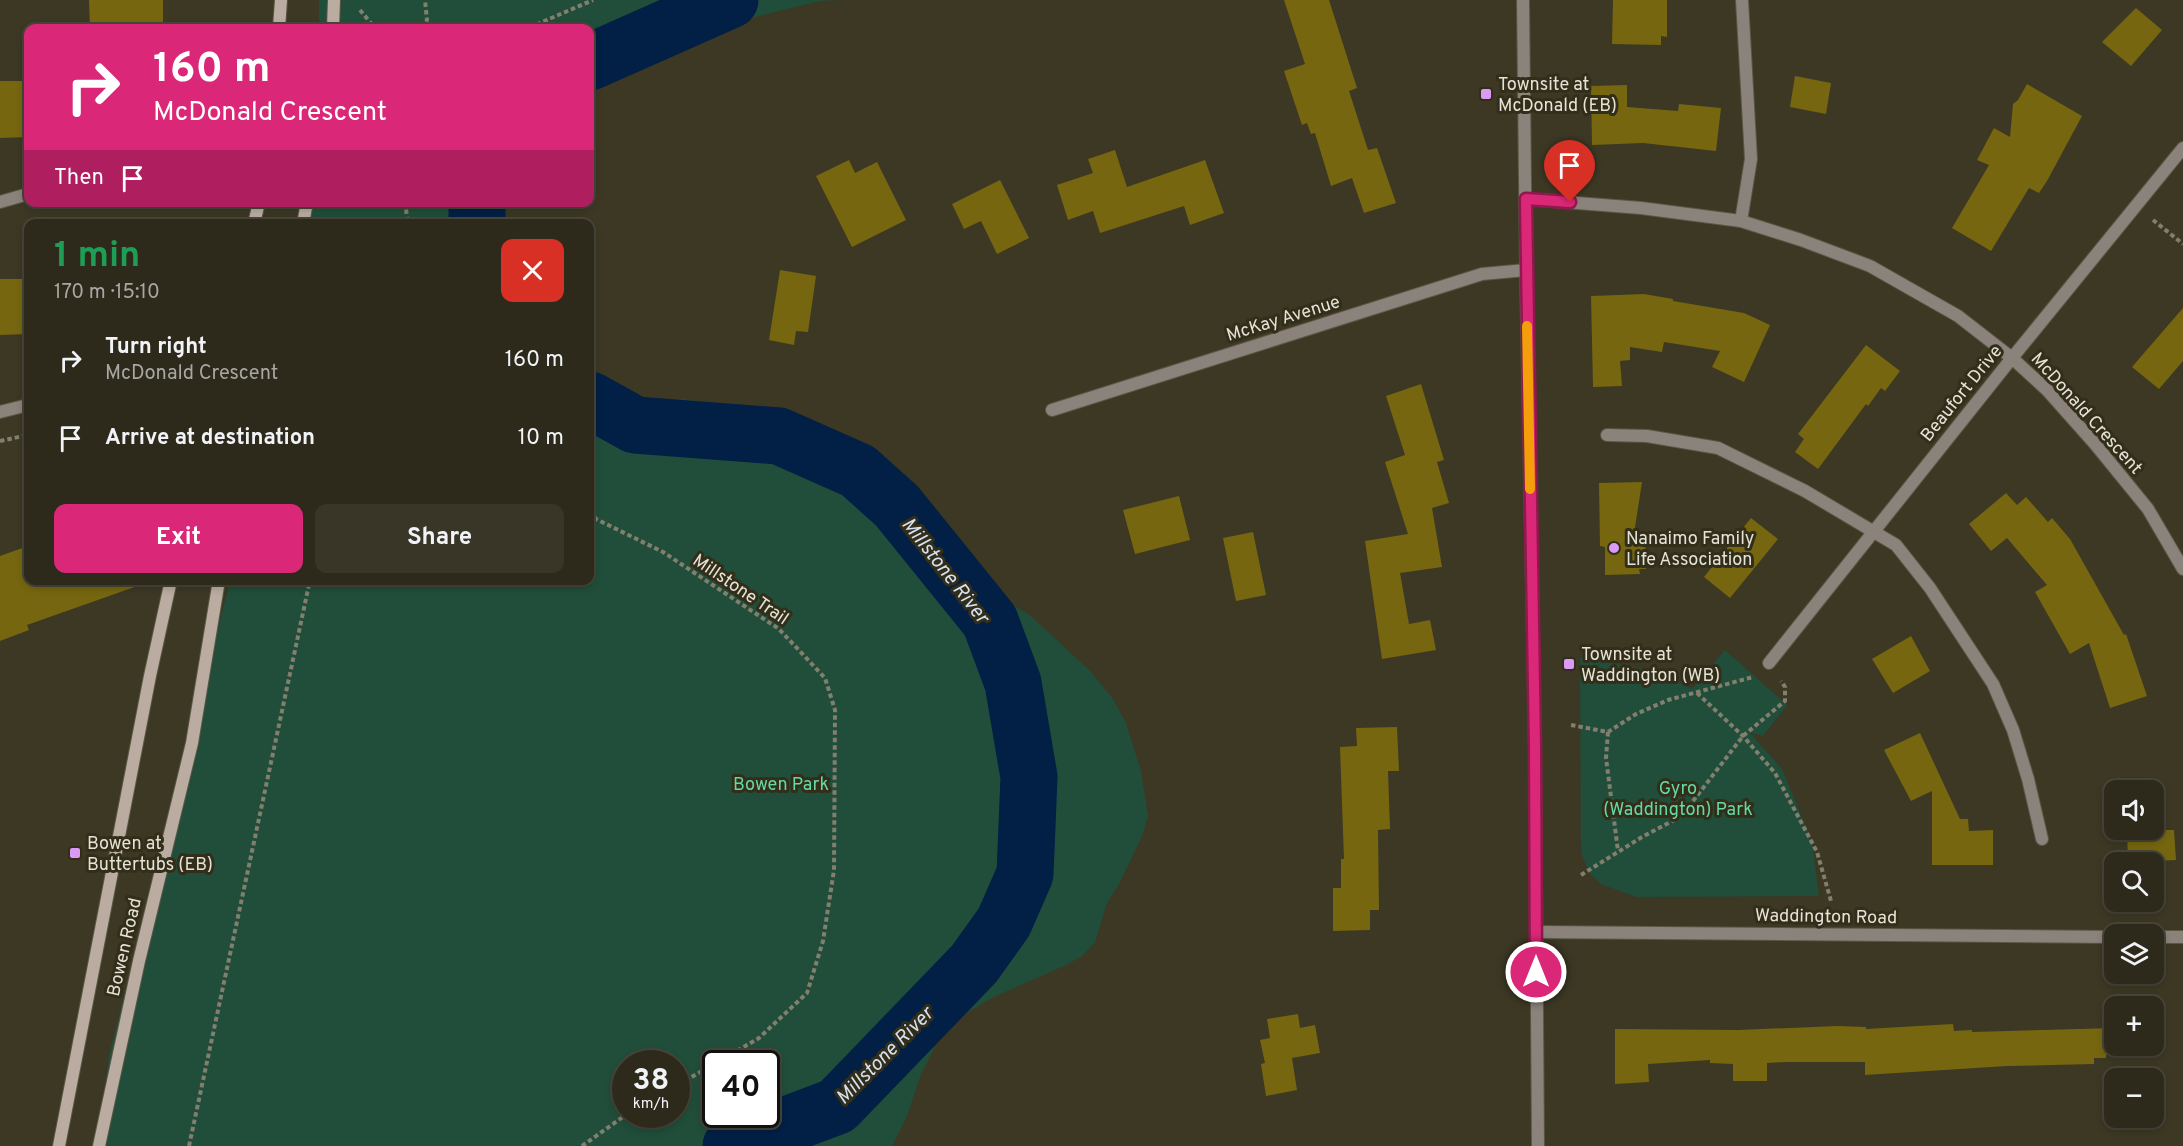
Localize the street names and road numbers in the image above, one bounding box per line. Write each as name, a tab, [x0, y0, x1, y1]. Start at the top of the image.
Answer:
street label: McKay Avenue	[1224, 291, 1343, 348]
street label: Beaufort Drive	[1916, 341, 2008, 447]
street label: McDonald Crescent	[2025, 348, 2147, 480]
street label: Millstone Trail	[688, 550, 793, 631]
street label: Bowen Road	[103, 896, 148, 999]
street label: Waddington Road	[1755, 905, 1897, 930]

